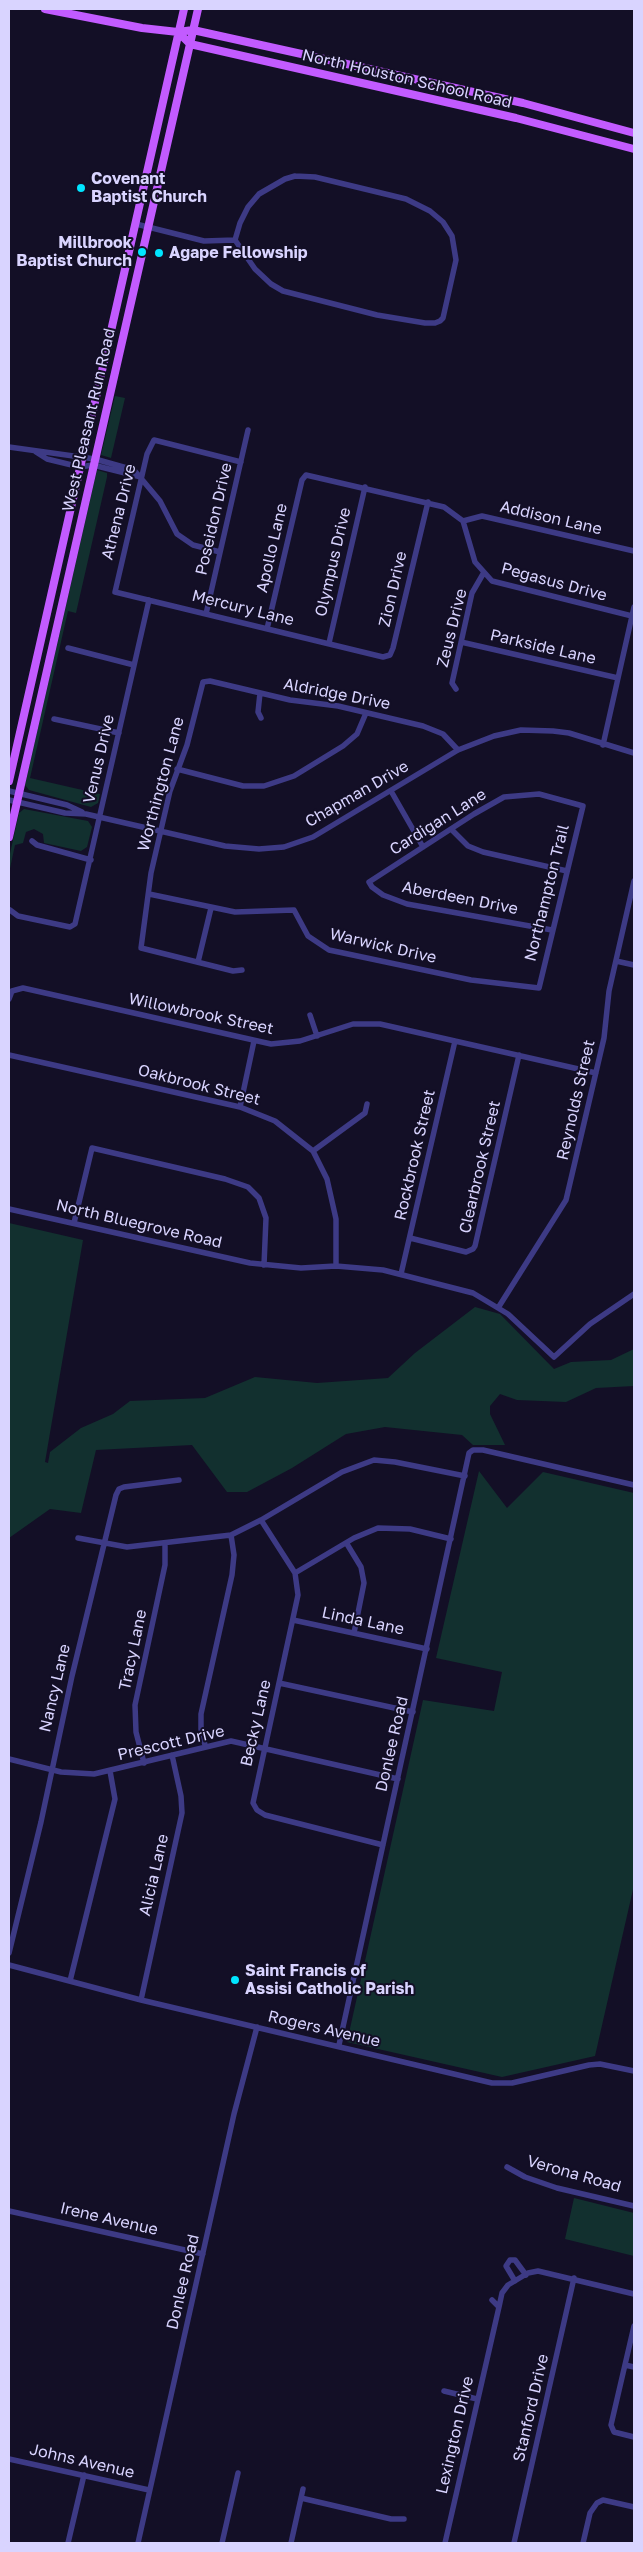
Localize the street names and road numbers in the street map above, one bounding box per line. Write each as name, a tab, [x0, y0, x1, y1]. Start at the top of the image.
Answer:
street label: North Houston School Road	[300, 46, 514, 112]
street label: West Pleasant Run Road	[59, 326, 119, 514]
street label: Poseidon Drive	[192, 461, 236, 577]
street label: Athena Drive	[98, 462, 140, 562]
street label: Addison Lane	[498, 497, 604, 539]
street label: Apollo Lane	[252, 501, 292, 595]
street label: Olympus Drive	[311, 506, 355, 618]
street label: Zion Drive	[375, 549, 411, 629]
street label: Pegasus Drive	[499, 559, 609, 605]
street label: Mercury Lane	[190, 586, 296, 630]
street label: Zeus Drive	[433, 587, 471, 669]
street label: Parkside Lane	[488, 626, 598, 668]
street label: Aldridge Drive	[282, 674, 392, 714]
street label: Venus Drive	[79, 713, 119, 805]
street label: Worthington Lane	[134, 715, 188, 853]
street label: Chapman Drive	[302, 757, 412, 831]
street label: Cardigan Lane	[386, 785, 490, 859]
street label: Northampton Trail	[521, 823, 573, 963]
street label: Aberdeen Drive	[400, 877, 520, 919]
street label: Warwick Drive	[328, 924, 438, 968]
street label: Willowbrook Street	[127, 989, 275, 1039]
street label: Reynolds Street	[553, 1038, 599, 1162]
street label: Oakbrook Street	[136, 1061, 262, 1109]
street label: Rockbrook Street	[391, 1088, 439, 1222]
street label: Clearbrook Street	[455, 1099, 505, 1235]
street label: North Bluegrove Road	[54, 1196, 224, 1252]
street label: Linda Lane	[320, 1603, 406, 1639]
street label: Tracy Lane	[115, 1608, 151, 1692]
street label: Nancy Lane	[36, 1642, 74, 1734]
street label: Becky Lane	[237, 1678, 275, 1768]
street label: Donlee Road	[372, 1694, 412, 1794]
street label: Prescott Drive	[116, 1721, 226, 1765]
street label: Alicia Lane	[135, 1832, 173, 1918]
street label: Rogers Avenue	[266, 2007, 382, 2051]
street label: Verona Road	[525, 2151, 623, 2197]
street label: Irene Avenue	[58, 2198, 160, 2240]
street label: Donlee Road	[163, 2232, 203, 2332]
street label: Stanford Drive	[509, 2352, 553, 2464]
street label: Lexington Drive	[432, 2374, 478, 2496]
street label: Johns Avenue	[28, 2440, 136, 2482]

